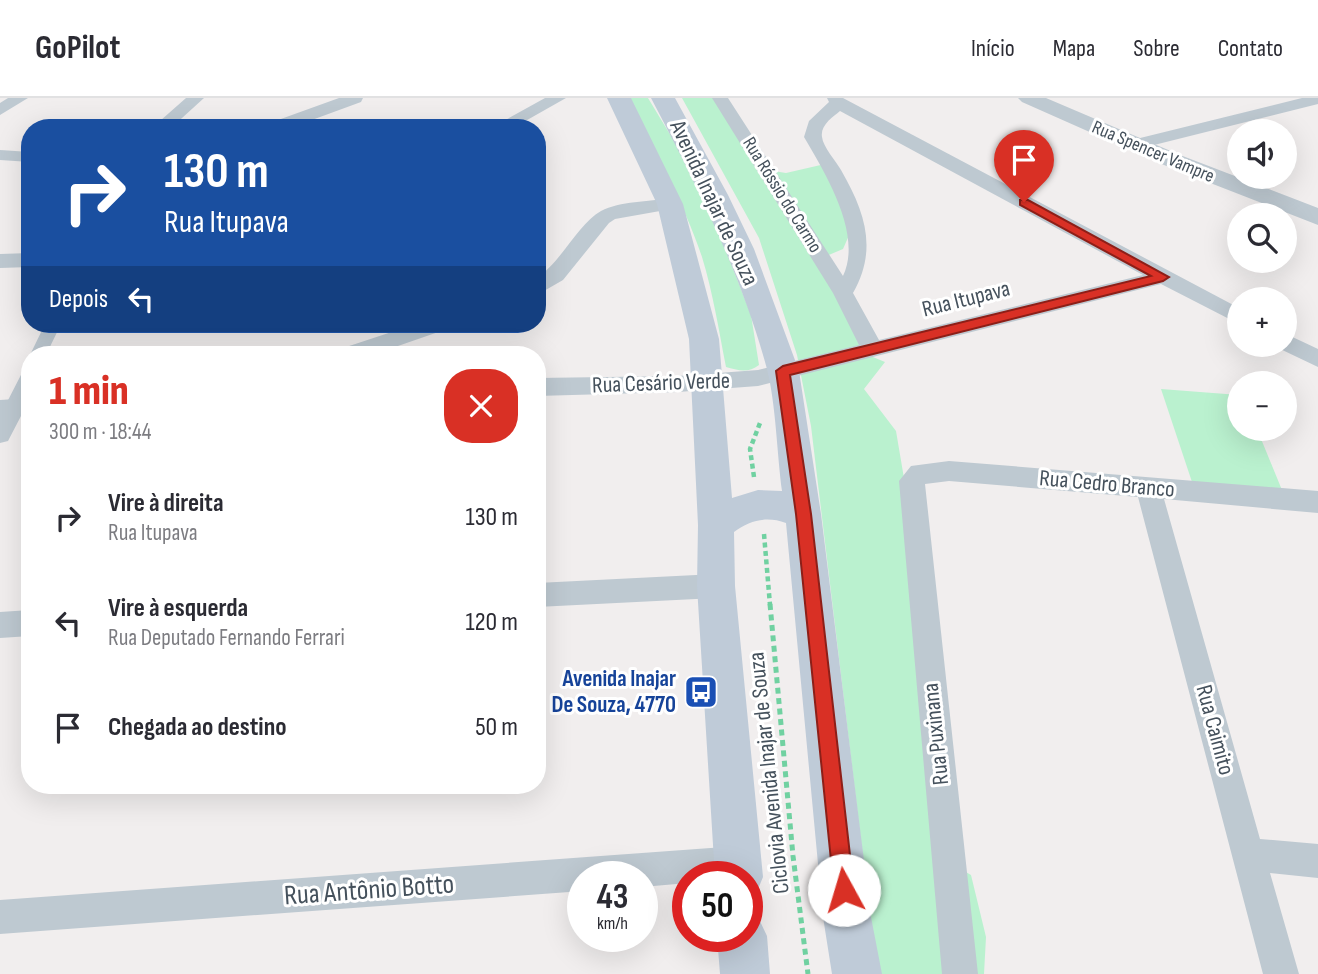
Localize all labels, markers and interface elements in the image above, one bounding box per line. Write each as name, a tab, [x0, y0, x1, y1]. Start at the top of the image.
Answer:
text: GoPilot	[35, 28, 120, 68]
text: Início	[971, 34, 1015, 63]
text: Mapa	[1053, 34, 1095, 63]
text: Sobre	[1133, 34, 1180, 63]
text: Contato	[1218, 34, 1283, 63]
street label: Avenida Inajar de Souza	[663, 115, 765, 290]
street label: Rua Spencer Vampre	[1088, 116, 1218, 188]
map controls	[1227, 119, 1297, 441]
button: sound	[1227, 119, 1297, 189]
pin	[994, 130, 1054, 202]
street label: Rua Róssio do Carmo	[737, 133, 827, 257]
icon: arrive	[1005, 141, 1043, 179]
text: 130 m	[164, 143, 269, 202]
icon: right	[49, 147, 140, 238]
text: Rua Itupava	[164, 203, 289, 242]
button: search	[1227, 203, 1297, 273]
street label: Rua Itupava	[919, 275, 1013, 323]
icon: left	[122, 280, 160, 318]
text: Depois	[49, 284, 108, 315]
button: +	[1227, 287, 1297, 357]
text: 1 min	[49, 366, 129, 417]
street label: Rua Cesário Verde	[592, 367, 730, 399]
button: close	[444, 369, 518, 443]
button: −	[1227, 371, 1297, 441]
text: 300 m · 18:44	[49, 418, 151, 446]
street label: Rua Cedro Branco	[1038, 464, 1176, 504]
text: Vire à direita	[108, 488, 224, 519]
icon: right	[49, 499, 87, 537]
text: 130 m	[466, 502, 518, 533]
text: Rua Itupava	[108, 519, 198, 547]
text: Vire à esquerda	[108, 593, 248, 624]
icon: left	[49, 604, 87, 642]
text: 120 m	[465, 607, 518, 638]
text: Rua Deputado Fernando Ferrari	[108, 624, 345, 652]
street label: Ciclovia Avenida Inajar de Souza	[742, 651, 796, 895]
place label: Avenida Inajar De Souza, 4770	[552, 665, 676, 719]
bus stop icon: Avenida Inajar De Souza, 4770	[682, 673, 720, 711]
street label: Rua Puxinana	[917, 682, 955, 786]
street label: Rua Caimito	[1190, 682, 1240, 778]
icon: arrive	[49, 709, 87, 747]
text: Chegada ao destino	[108, 712, 287, 743]
text: 50 m	[475, 712, 518, 743]
position arrow	[807, 853, 881, 927]
speed limit sign: 50	[672, 861, 763, 952]
street label: Rua Antônio Botto	[283, 868, 455, 912]
text: 43	[596, 876, 629, 919]
text: km/h	[597, 913, 628, 934]

